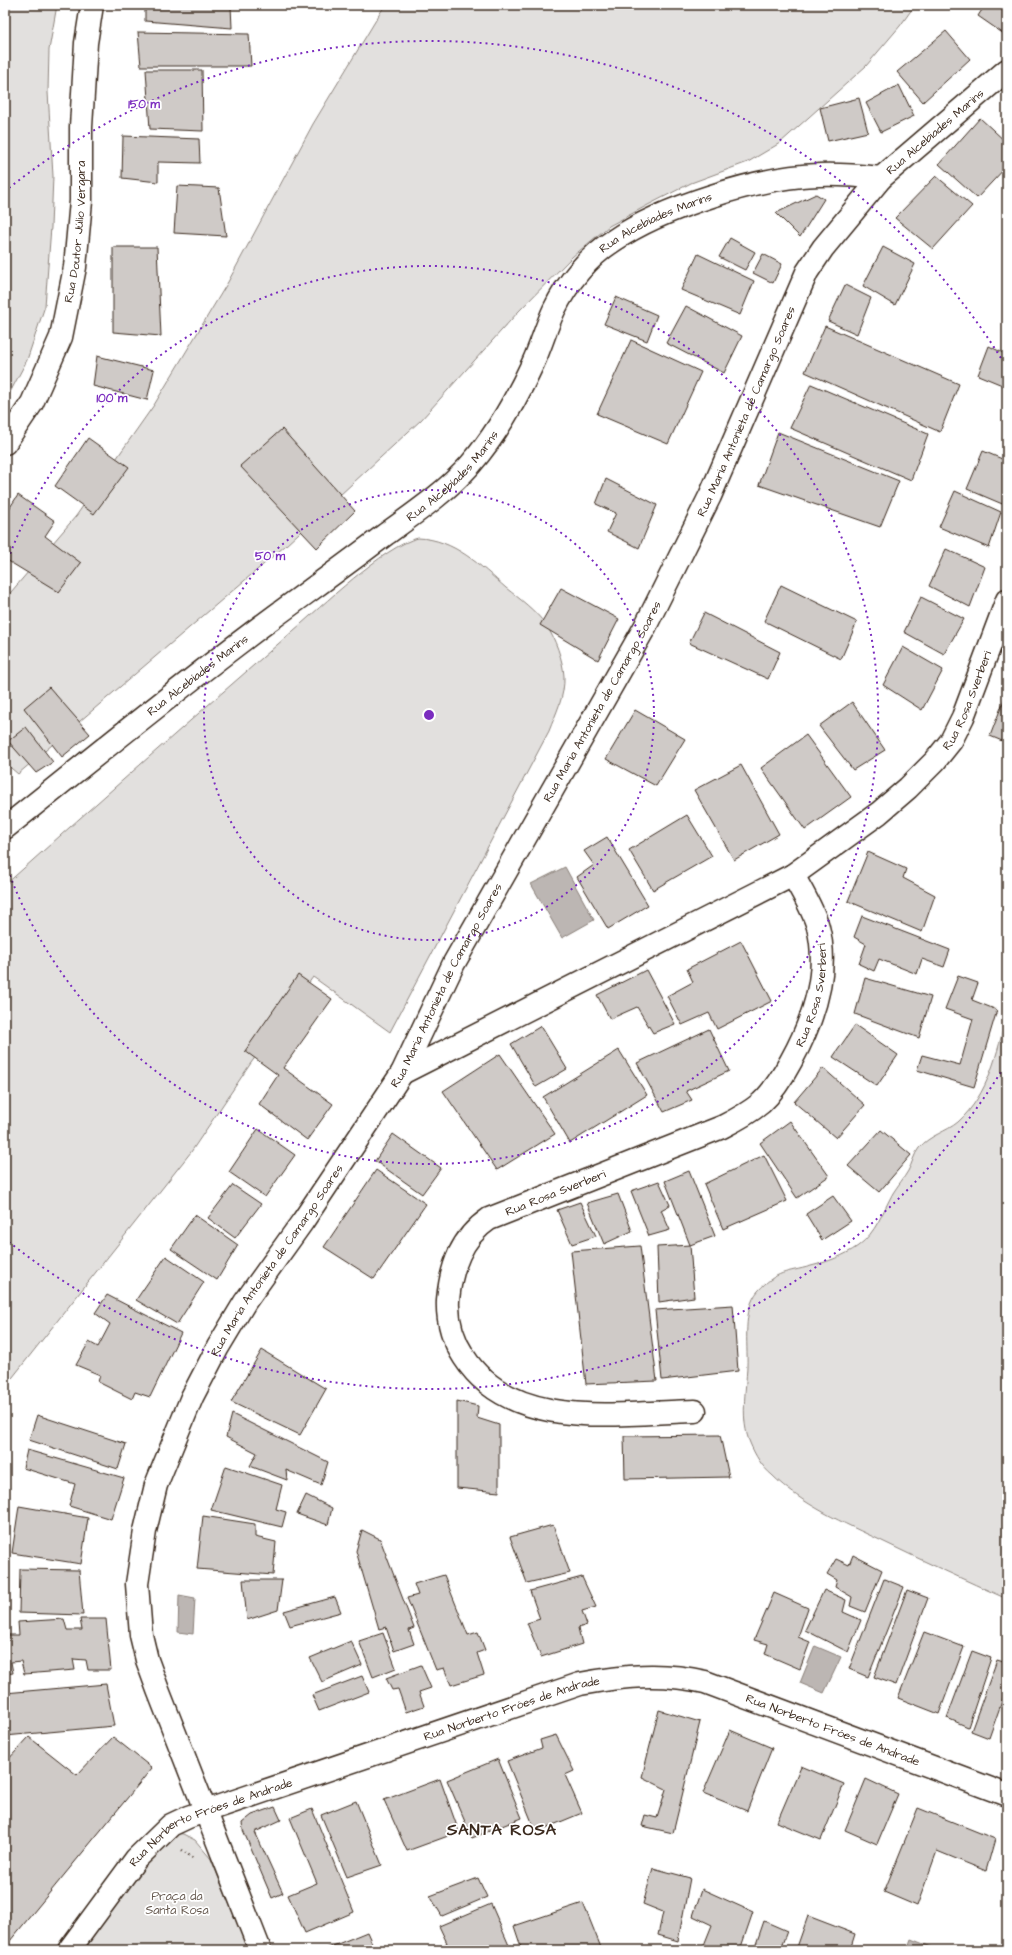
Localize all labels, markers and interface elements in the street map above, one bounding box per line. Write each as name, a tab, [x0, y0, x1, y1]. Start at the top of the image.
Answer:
street label: Rua Alcebiades Marins	[883, 85, 988, 179]
text: 150 m	[128, 96, 161, 113]
street label: Rua Doutor Júlio Vergara	[60, 161, 91, 304]
street label: Rua Alcebíades Marins	[596, 189, 714, 257]
street label: Rua Maria Antonieta de Camargo Soares	[693, 304, 800, 520]
text: 100 m	[97, 390, 128, 407]
street label: Rua Alcebíades Marins	[403, 427, 503, 526]
text: 50 m	[255, 548, 286, 565]
street label: Rua Maria Antonieta de Camargo Soares	[539, 598, 666, 805]
street label: Rua Alcebíades Marins	[144, 631, 252, 720]
street label: Rua Rosa Sverberi	[939, 648, 996, 754]
centre of rings	[422, 708, 436, 722]
street label: Rua Maria Antonieta de Camargo Soares	[387, 880, 507, 1091]
street label: Rua Rosa Sverberi	[792, 942, 831, 1050]
street label: Rua Maria Antonieta de Camargo Soares	[207, 1161, 347, 1360]
street label: Rua Rosa Sverberi	[503, 1166, 608, 1221]
street label: Rua Norberto Fróes de Andrade	[421, 1673, 602, 1745]
street label: Rua Norberto Fróes de Andrade	[743, 1690, 923, 1771]
street label: Rua Norberto Fróes de Andrade	[125, 1774, 295, 1870]
district label: SANTA ROSA	[446, 1819, 557, 1841]
park label: Praça da Santa Rosa	[145, 1888, 209, 1919]

